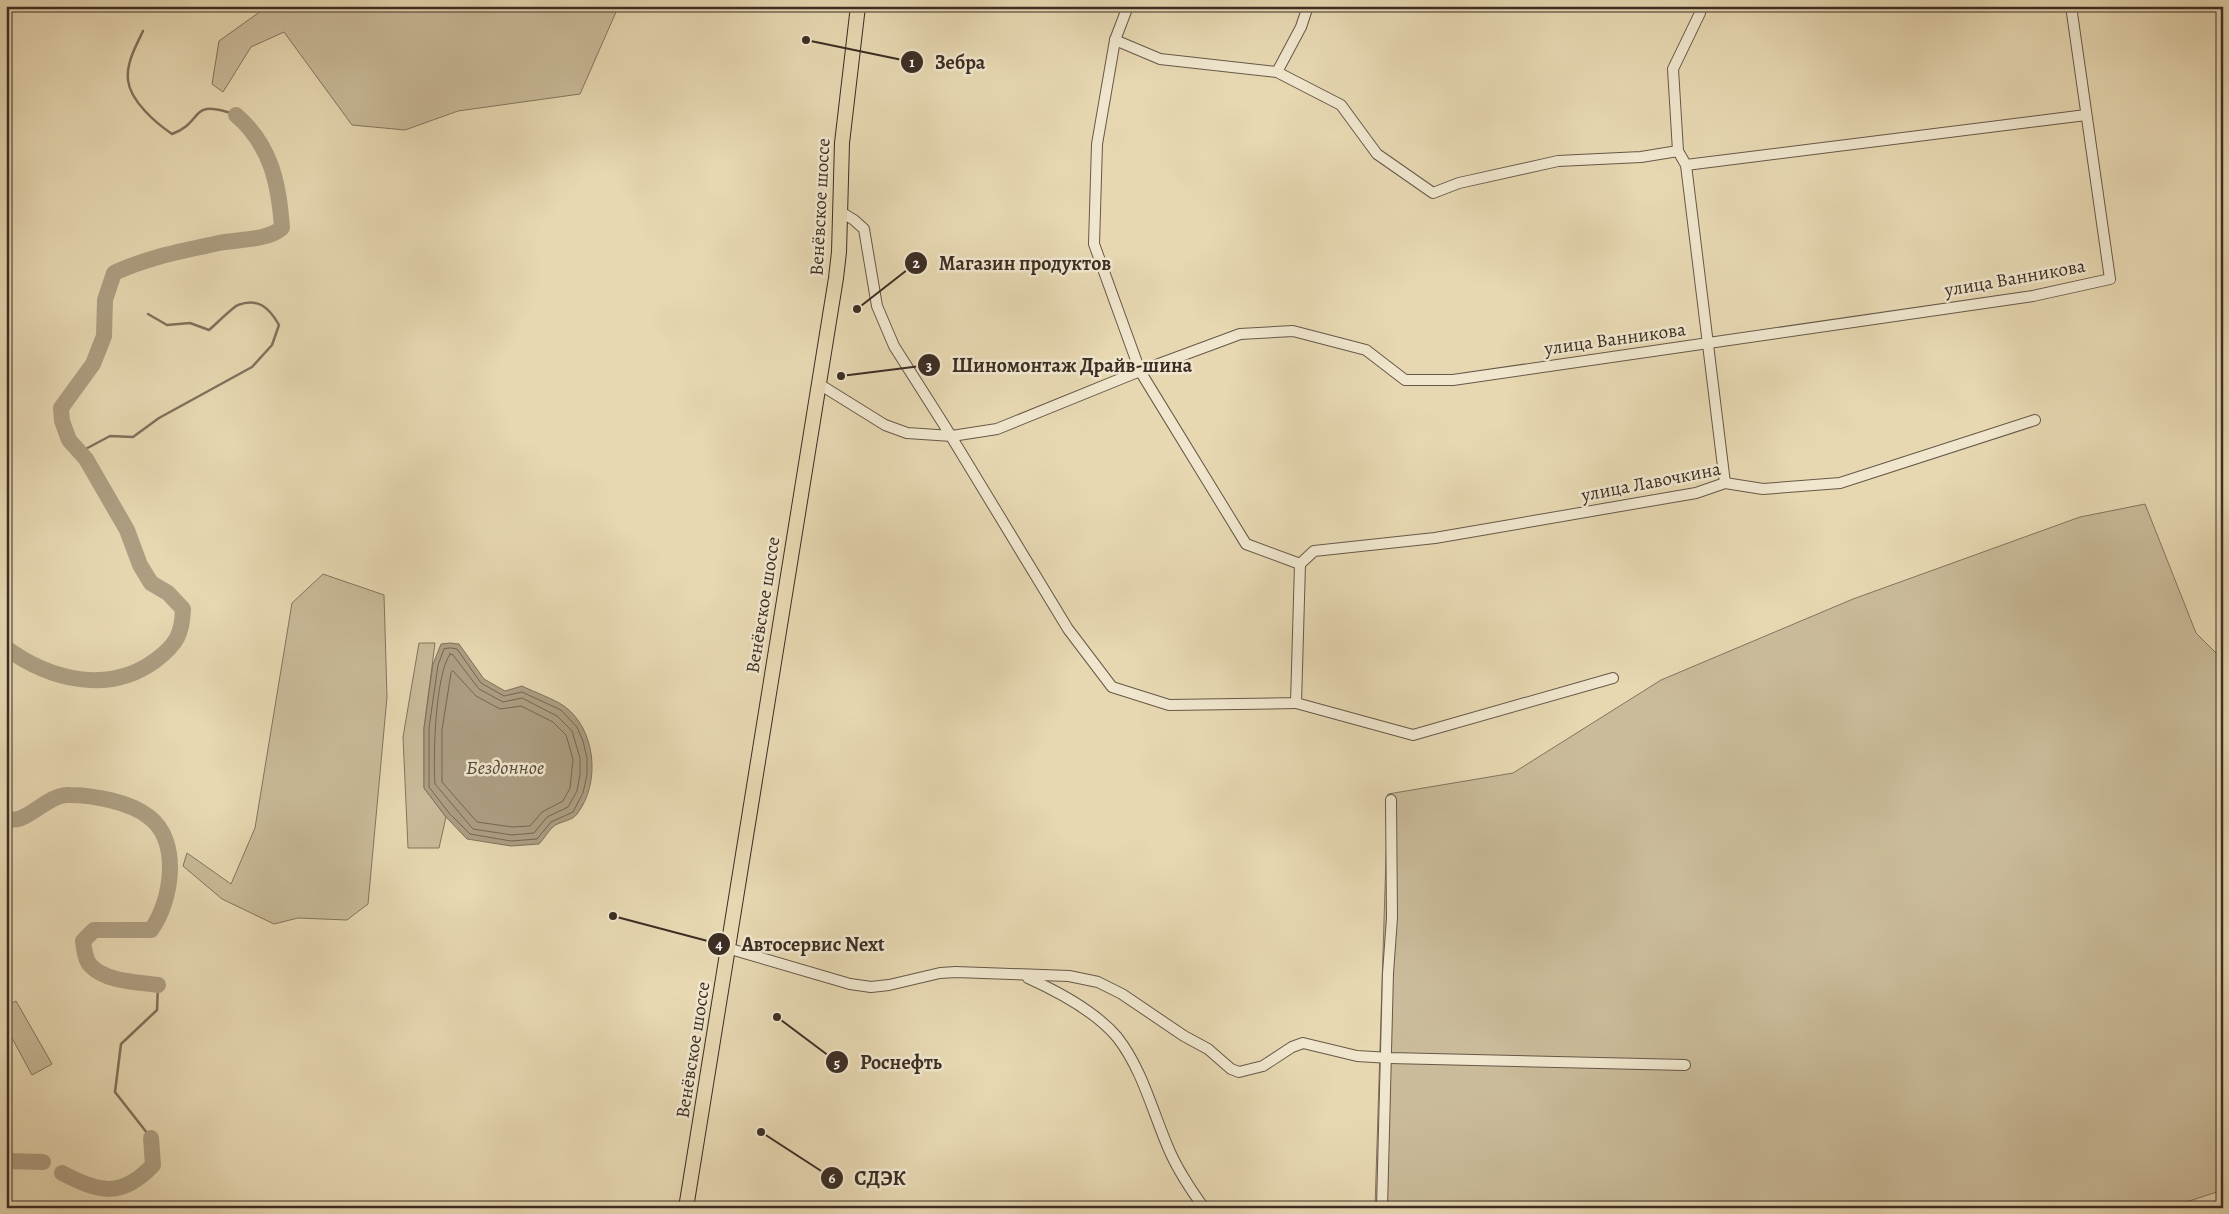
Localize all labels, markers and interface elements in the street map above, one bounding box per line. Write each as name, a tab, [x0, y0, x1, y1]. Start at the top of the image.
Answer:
callout: Зебра	[900, 45, 995, 80]
text: Зебра	[935, 49, 986, 76]
text: 1	[909, 52, 915, 72]
street label: Венёвское шоссе	[803, 137, 837, 277]
callout: Магазин продуктов	[904, 245, 1121, 280]
text: Магазин продуктов	[939, 250, 1111, 277]
text: 2	[912, 253, 920, 273]
street label: улица Ванникова	[1942, 253, 2088, 303]
street label: улица Ванникова	[1542, 316, 1688, 362]
callout: Шиномонтаж Драйв-шина	[917, 348, 1203, 383]
text: Шиномонтаж Драйв-шина	[952, 352, 1193, 379]
text: 3	[926, 356, 932, 376]
street label: улица Лавочкина	[1578, 456, 1723, 508]
street label: Венёвское шоссе	[739, 535, 787, 675]
water label: Бездонное	[466, 754, 544, 781]
callout: Автосервис Next	[706, 926, 894, 961]
text: Автосервис Next	[740, 931, 885, 958]
text: 4	[715, 934, 723, 954]
street label: Венёвское шоссе	[669, 980, 717, 1120]
callout: Роснефть	[825, 1045, 952, 1080]
text: Роснефть	[860, 1049, 942, 1076]
text: 5	[834, 1053, 840, 1073]
callout: СДЭК	[819, 1160, 916, 1195]
text: СДЭК	[854, 1165, 907, 1192]
text: 6	[828, 1168, 836, 1188]

